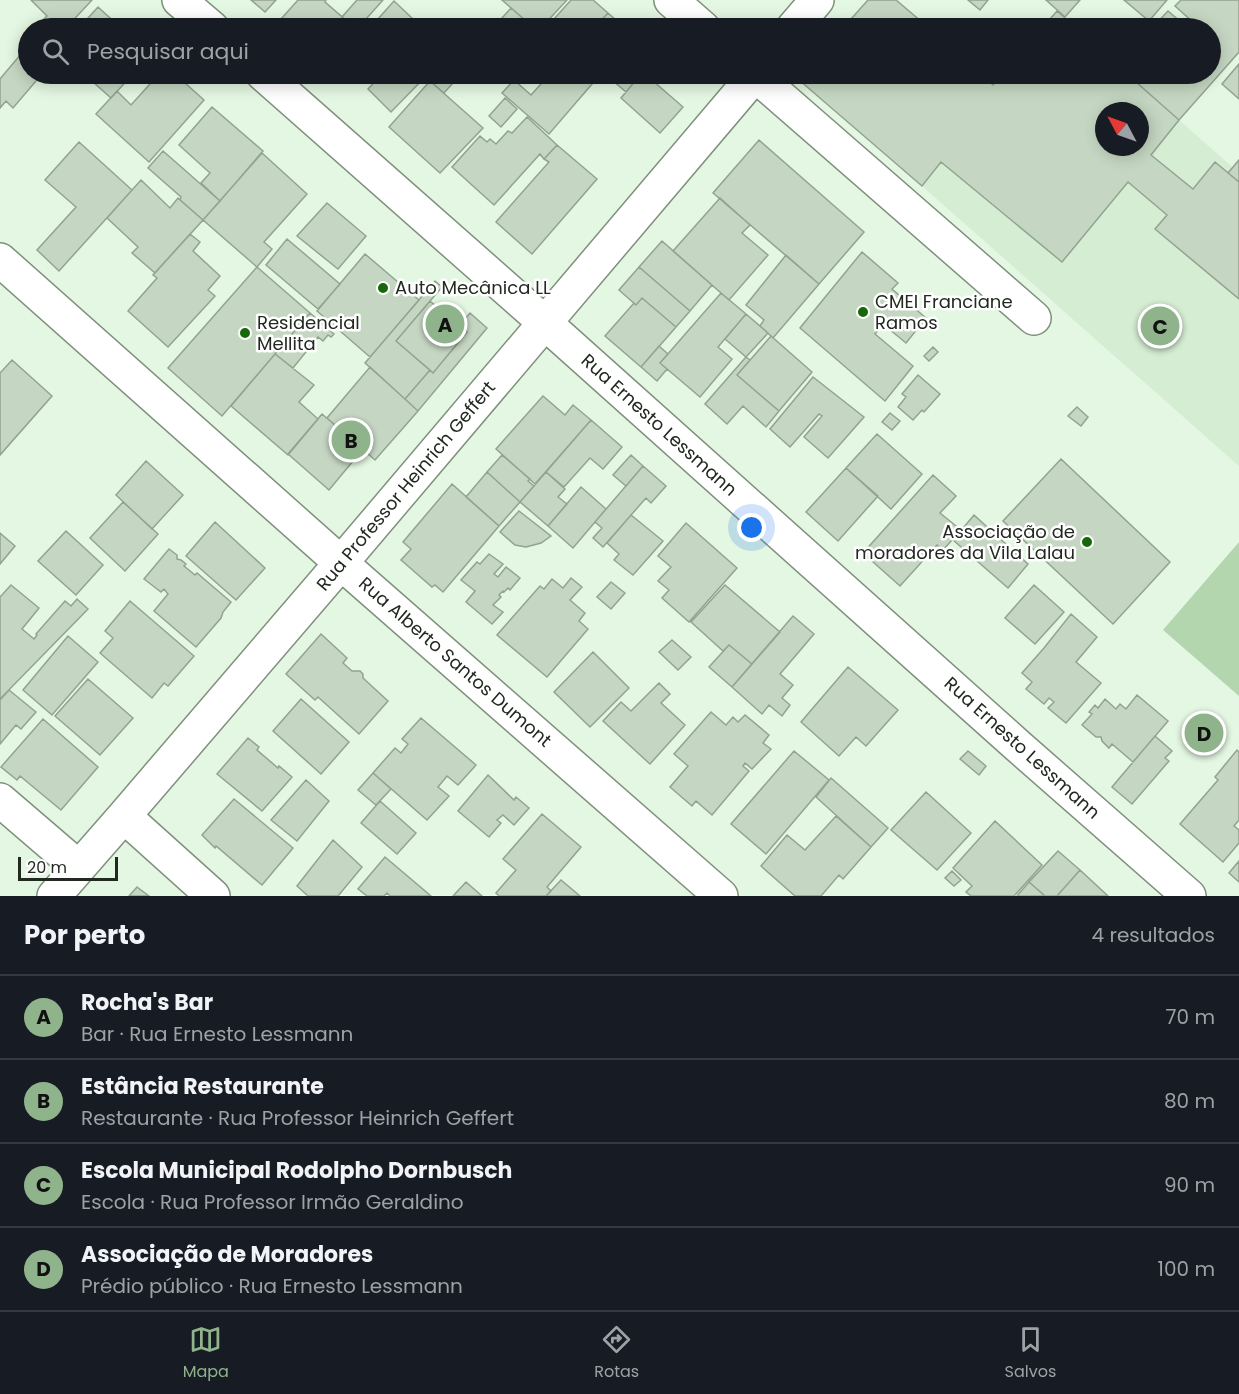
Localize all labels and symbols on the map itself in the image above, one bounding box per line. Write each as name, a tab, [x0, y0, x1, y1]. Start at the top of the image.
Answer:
north arrow	[1095, 102, 1149, 156]
place label: Auto Mecânica LL	[395, 275, 551, 300]
marker: Auto Mecânica LL	[376, 281, 390, 295]
place label: CMEI Franciane Ramos	[875, 289, 1013, 335]
pin: A	[426, 302, 464, 346]
pin: C	[1140, 304, 1180, 348]
marker: CMEI Franciane Ramos	[856, 305, 870, 319]
place label: Residencial Mellita	[257, 310, 360, 356]
marker: Residencial Mellita	[238, 326, 252, 340]
street label: Rua Ernesto Lessmann	[576, 348, 743, 501]
street label: Rua Professor Heinrich Geffert	[310, 376, 501, 596]
pin: B	[332, 418, 370, 462]
your location	[737, 513, 766, 542]
place label: Associação de moradores da Vila Lalau	[855, 519, 1075, 565]
marker: Associação de moradores da Vila Lalau	[1080, 535, 1094, 549]
street label: Rua Alberto Santos Dumont	[354, 571, 557, 752]
street label: Rua Ernesto Lessmann	[939, 671, 1106, 824]
pin: D	[1184, 710, 1224, 756]
scale bar	[18, 854, 118, 882]

